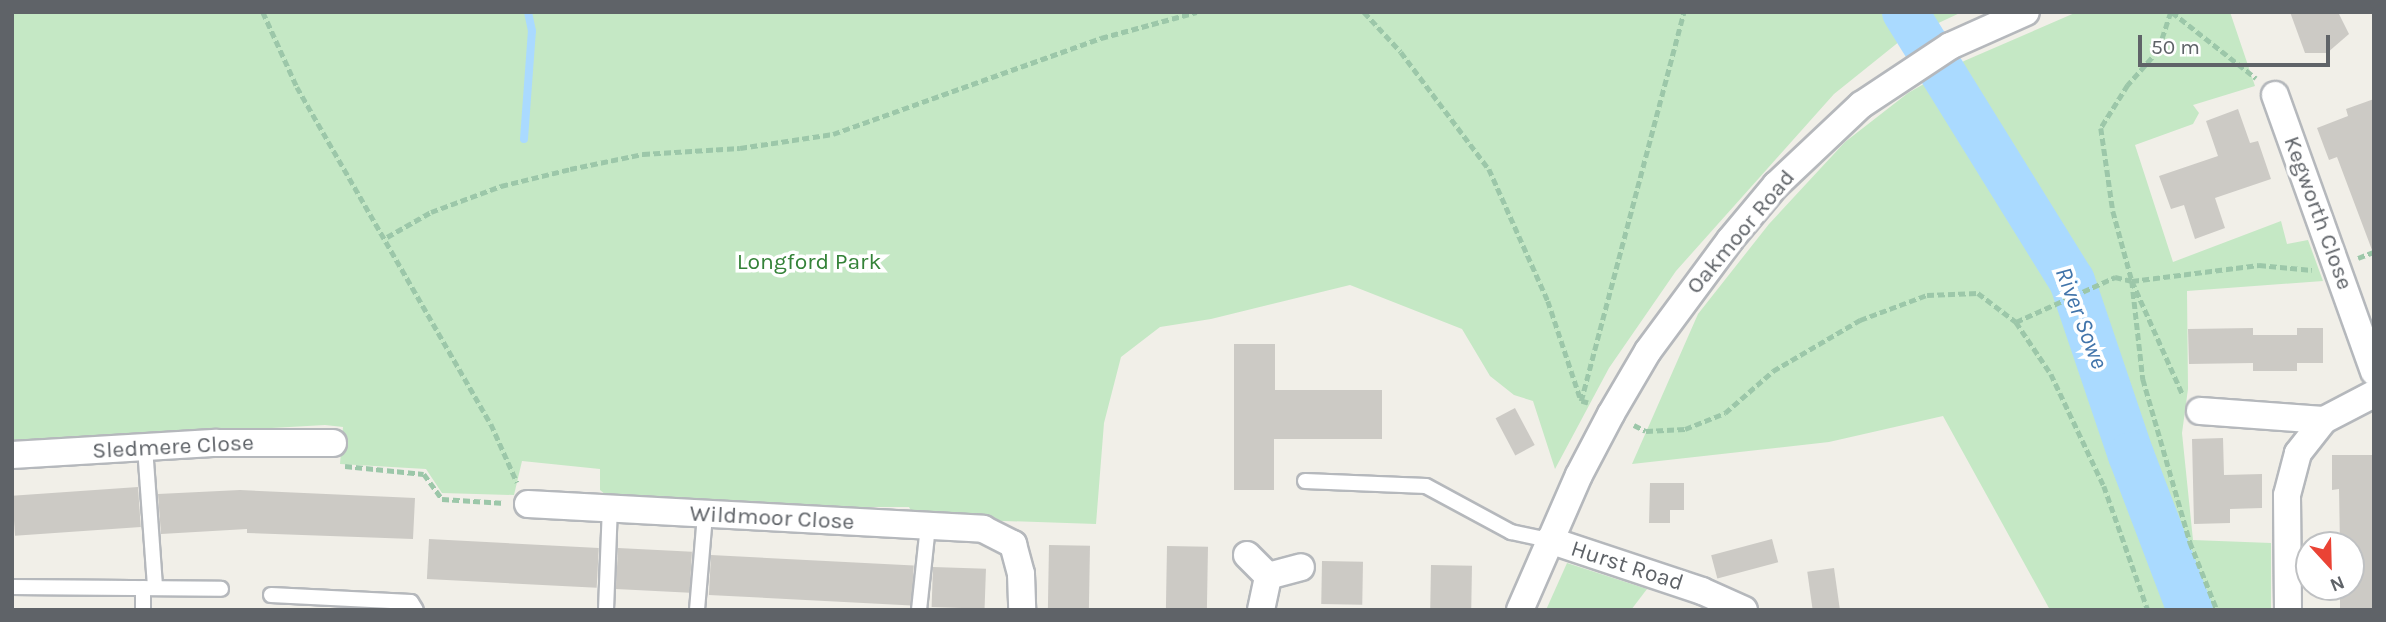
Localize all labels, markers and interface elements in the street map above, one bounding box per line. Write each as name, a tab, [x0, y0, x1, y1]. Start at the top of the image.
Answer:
scale bar	[2141, 21, 2334, 65]
text: 50 m	[2151, 35, 2200, 59]
street label: Kegworth Close	[2277, 132, 2359, 294]
street label: Oakmoor Road	[1681, 164, 1801, 300]
park label: Longford Park	[737, 248, 881, 276]
water label: River Sowe	[2048, 263, 2114, 373]
street label: Sledmere Close	[92, 429, 254, 465]
street label: Wildmoor Close	[689, 500, 855, 536]
north arrow	[2295, 531, 2365, 601]
street label: Hurst Road	[1567, 535, 1687, 597]
text: N	[2327, 571, 2348, 596]

